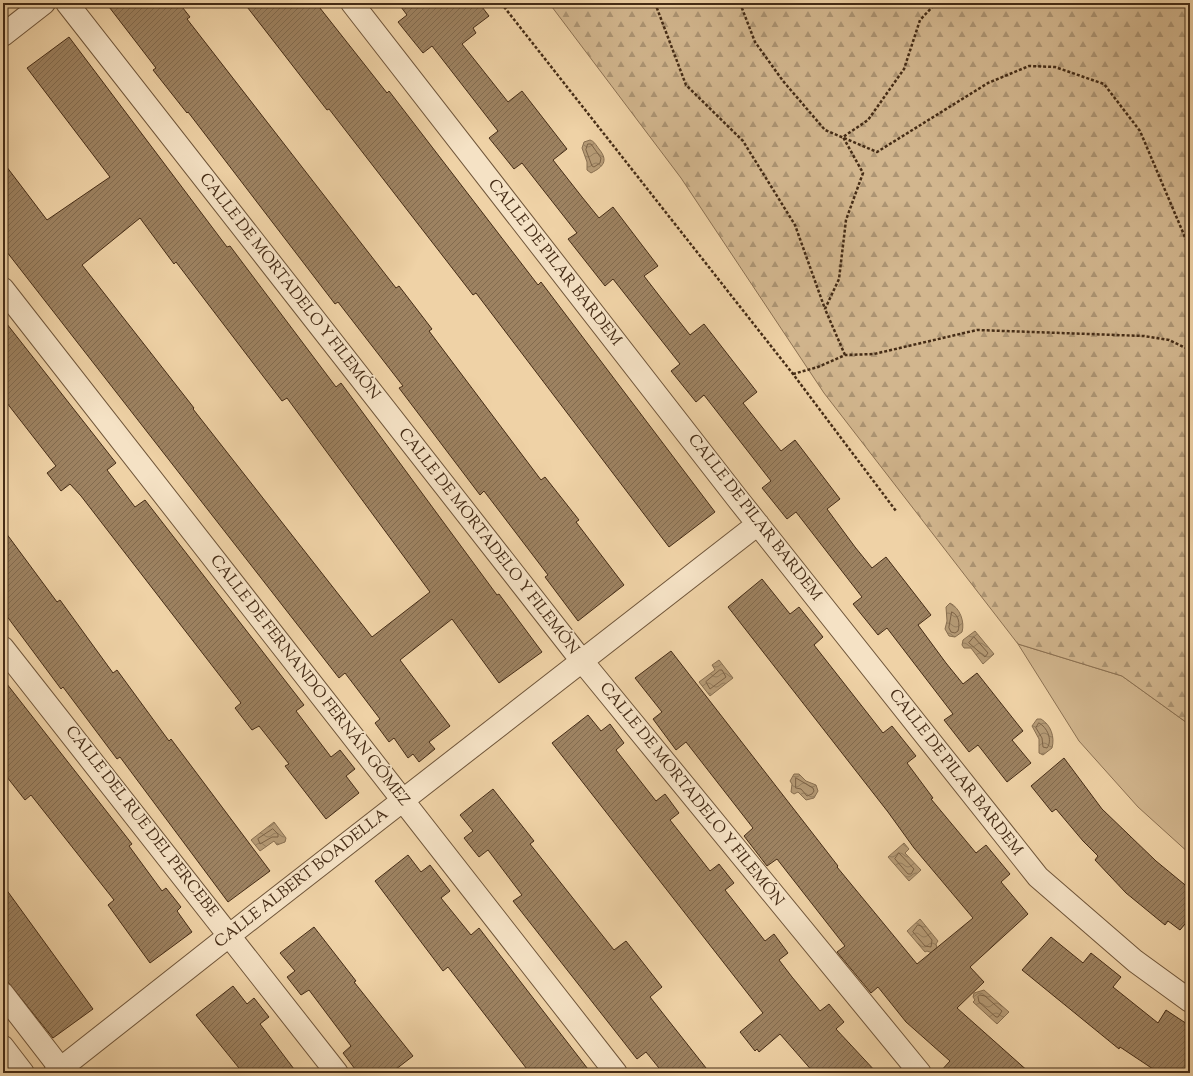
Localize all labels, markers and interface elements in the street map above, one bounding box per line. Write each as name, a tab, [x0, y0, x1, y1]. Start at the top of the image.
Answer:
street label: CALLE DE MORTADELO Y FILEMÓN	[193, 168, 386, 405]
street label: CALLE DE PILAR BARDEM	[481, 175, 627, 352]
street label: CALLE DE MORTADELO Y FILEMÓN	[392, 423, 585, 660]
street label: CALLE DE PILAR BARDEM	[681, 430, 827, 607]
street label: CALLE DE FERNANDO FERNÁN GÓMEZ	[204, 550, 415, 811]
street label: CALLE DE MORTADELO Y FILEMÓN	[593, 677, 790, 912]
street label: CALLE DE PILAR BARDEM	[882, 685, 1028, 862]
street label: CALLE DEL RUE DEL PERCEBE	[59, 722, 223, 923]
street label: CALLE ALBERT BOADELLA	[210, 804, 394, 954]

